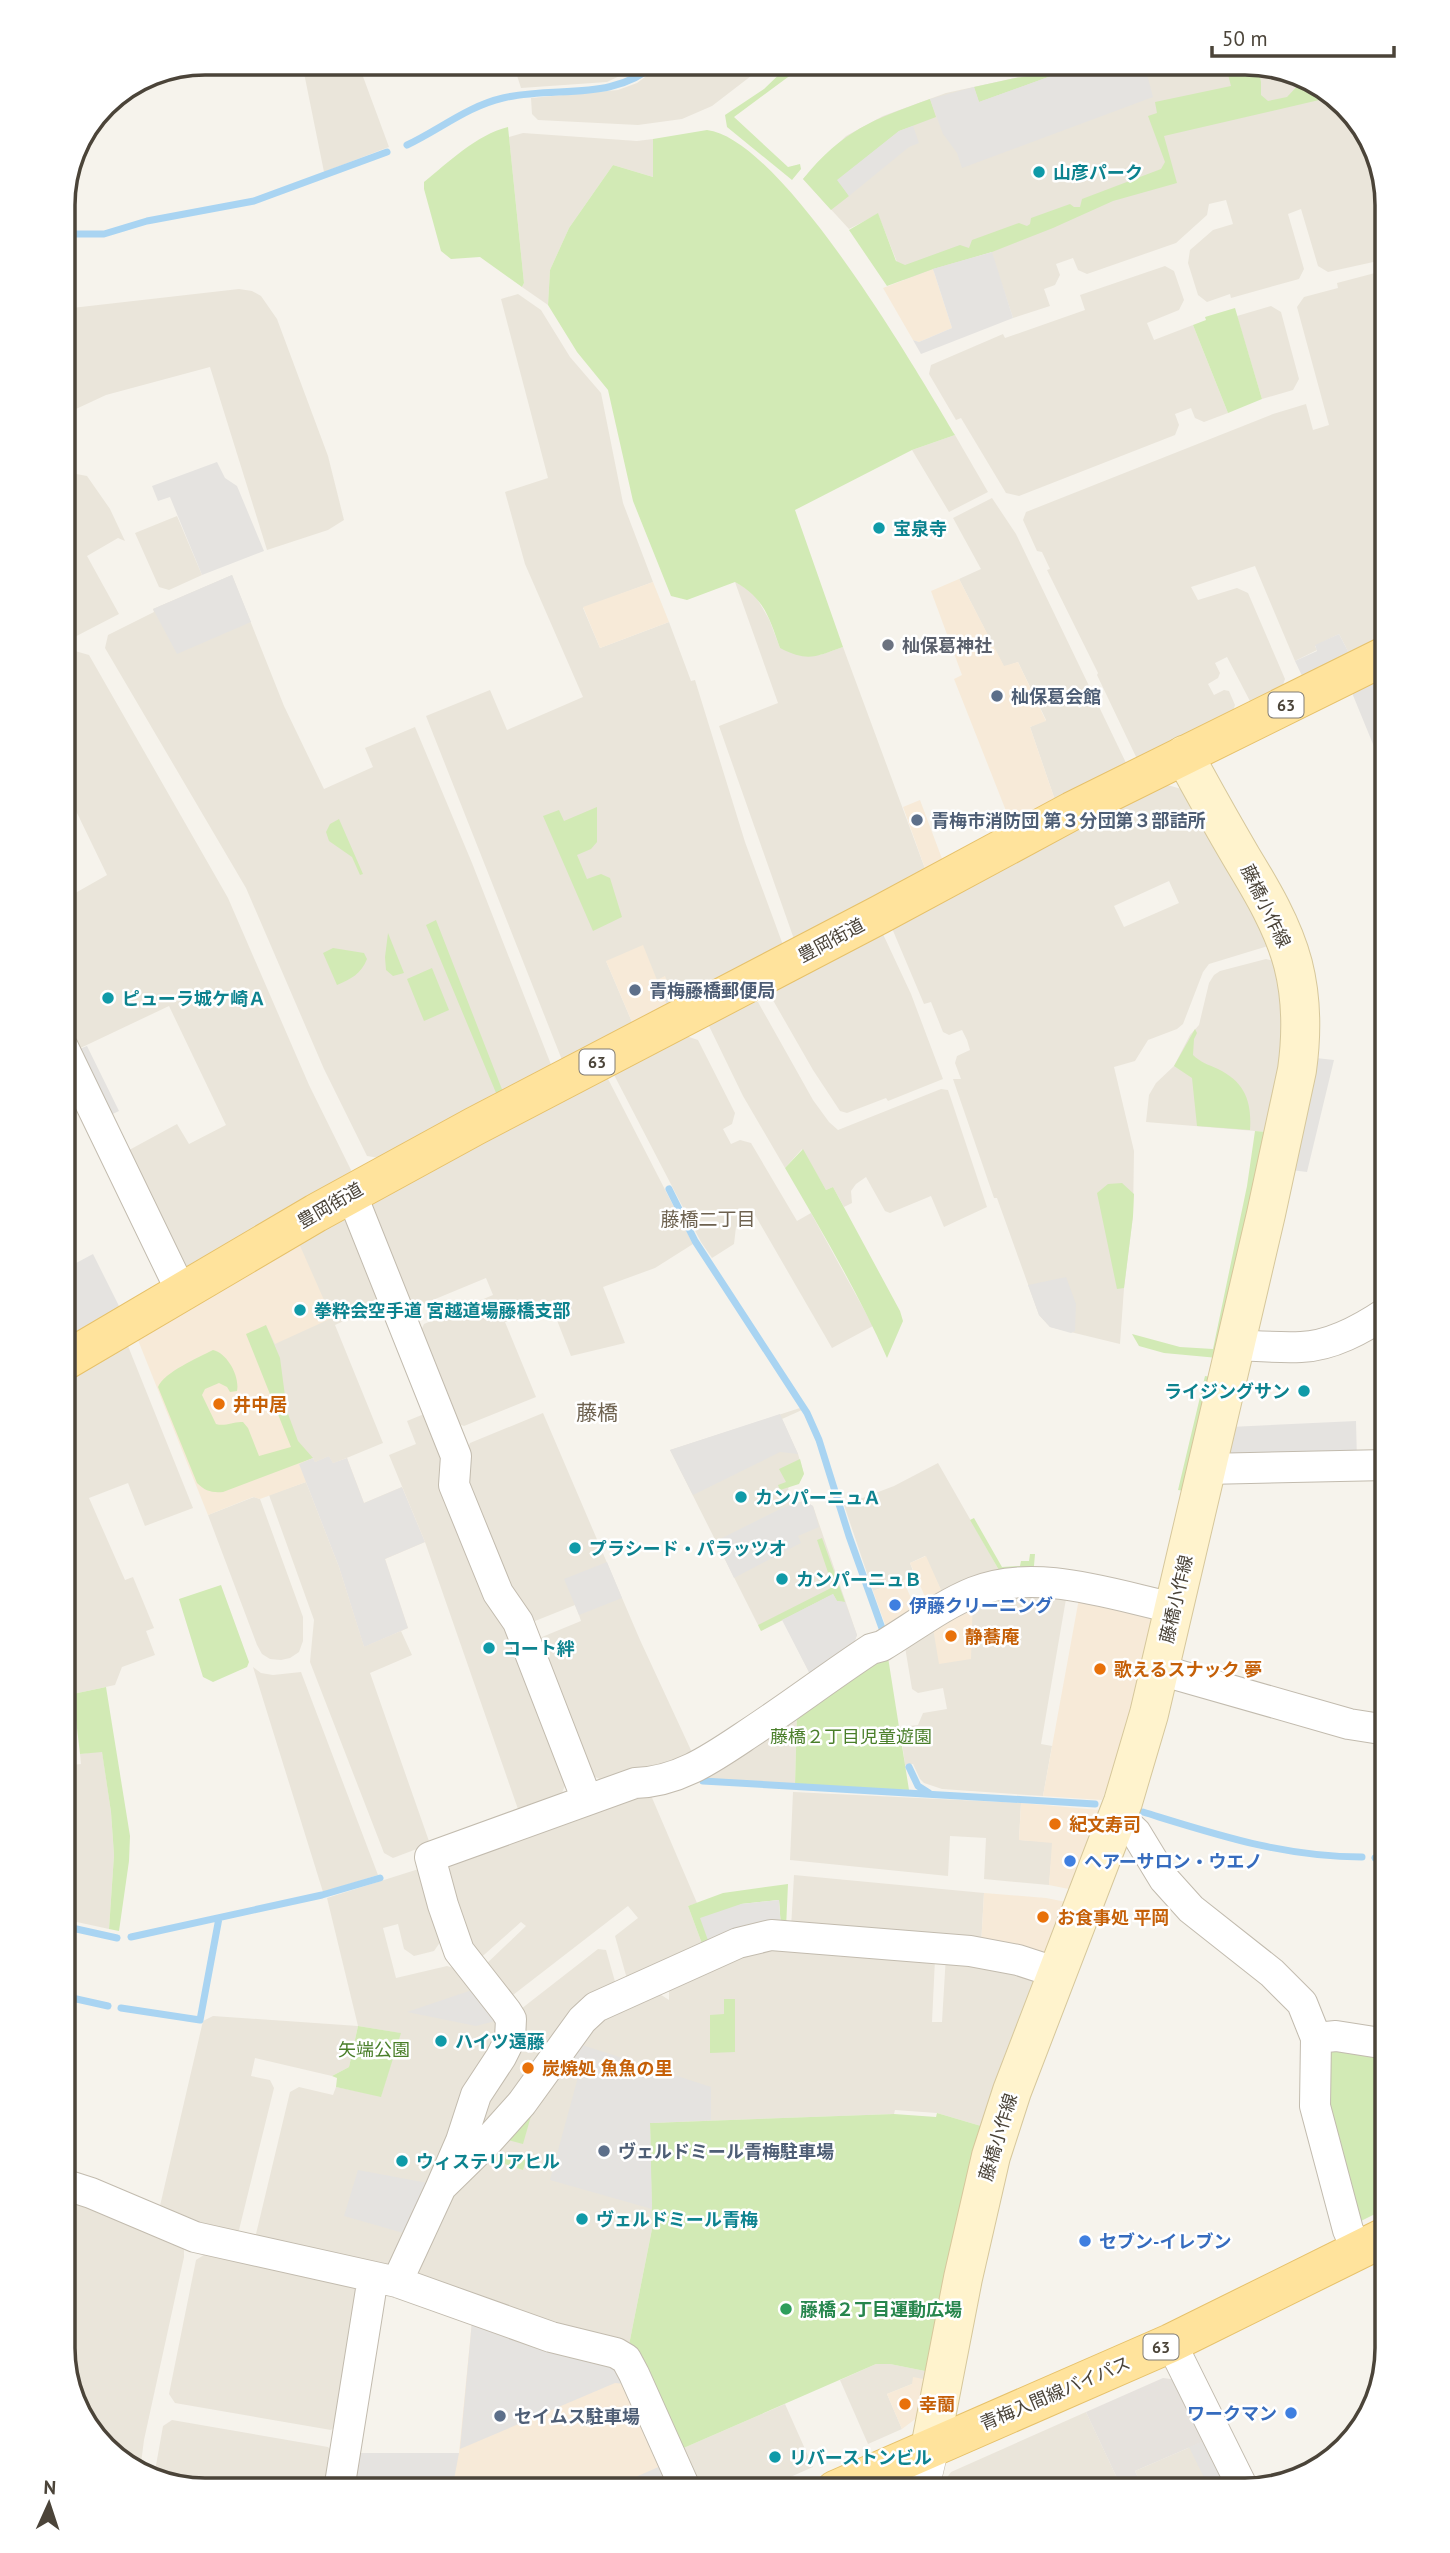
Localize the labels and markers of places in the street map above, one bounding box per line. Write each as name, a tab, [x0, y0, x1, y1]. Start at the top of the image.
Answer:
place label: 山彦パーク	[1053, 161, 1143, 184]
marker: 山彦パーク	[1031, 164, 1047, 180]
place label: 宝泉寺	[893, 517, 947, 540]
marker: 宝泉寺	[871, 520, 887, 536]
place label: 杣保葛神社	[902, 634, 992, 657]
marker: 杣保葛神社	[880, 637, 896, 653]
place label: 杣保葛会館	[1011, 685, 1101, 708]
marker: 杣保葛会館	[989, 688, 1005, 704]
place label: 青梅市消防団 第３分団第３部詰所	[931, 809, 1206, 832]
marker: 青梅市消防団 第３分団第３部詰所	[909, 812, 925, 828]
place label: 青梅藤橋郵便局	[649, 979, 775, 1002]
marker: 青梅藤橋郵便局	[627, 982, 643, 998]
place label: ピューラ城ケ崎Ａ	[122, 987, 266, 1010]
marker: ピューラ城ケ崎Ａ	[100, 990, 116, 1006]
place label: 拳粋会空手道 宮越道場藤橋支部	[314, 1299, 571, 1322]
marker: 拳粋会空手道 宮越道場藤橋支部	[292, 1302, 308, 1318]
place label: ライジングサン	[1164, 1380, 1290, 1403]
marker: ライジングサン	[1296, 1383, 1312, 1399]
place label: 井中居	[233, 1393, 287, 1416]
marker: 井中居	[211, 1396, 227, 1412]
place label: カンパーニュＡ	[755, 1486, 881, 1509]
marker: カンパーニュＡ	[733, 1489, 749, 1505]
place label: プラシード・パラッツオ	[589, 1537, 787, 1560]
marker: プラシード・パラッツオ	[567, 1540, 583, 1556]
place label: カンパーニュＢ	[796, 1568, 922, 1591]
marker: カンパーニュＢ	[774, 1571, 790, 1587]
place label: 伊藤クリーニング	[909, 1594, 1053, 1617]
marker: 伊藤クリーニング	[887, 1597, 903, 1613]
place label: 静蕎庵	[965, 1625, 1019, 1648]
marker: 静蕎庵	[943, 1628, 959, 1644]
place label: コート絆	[503, 1637, 575, 1660]
marker: コート絆	[481, 1640, 497, 1656]
place label: 歌えるスナック 夢	[1114, 1658, 1262, 1681]
marker: 歌えるスナック 夢	[1092, 1661, 1108, 1677]
place label: 紀文寿司	[1069, 1813, 1141, 1836]
marker: 紀文寿司	[1047, 1816, 1063, 1832]
place label: ヘアーサロン・ウエノ	[1084, 1850, 1263, 1873]
marker: ヘアーサロン・ウエノ	[1062, 1853, 1078, 1869]
place label: お食事処 平岡	[1057, 1906, 1170, 1929]
marker: お食事処 平岡	[1035, 1909, 1051, 1925]
place label: ハイツ遠藤	[455, 2030, 545, 2053]
marker: ハイツ遠藤	[433, 2033, 449, 2049]
place label: 炭焼処 魚魚の里	[542, 2057, 673, 2080]
marker: 炭焼処 魚魚の里	[520, 2060, 536, 2076]
place label: ヴェルドミール青梅駐車場	[618, 2140, 834, 2163]
marker: ヴェルドミール青梅駐車場	[596, 2143, 612, 2159]
place label: ウィステリアヒル	[416, 2150, 560, 2173]
marker: ウィステリアヒル	[394, 2153, 410, 2169]
place label: ヴェルドミール青梅	[596, 2208, 758, 2231]
marker: ヴェルドミール青梅	[574, 2211, 590, 2227]
place label: セブン-イレブン	[1099, 2230, 1231, 2253]
marker: セブン-イレブン	[1077, 2233, 1093, 2249]
place label: 藤橋２丁目運動広場	[800, 2298, 962, 2321]
marker: 藤橋２丁目運動広場	[778, 2301, 794, 2317]
place label: 幸蘭	[919, 2393, 955, 2416]
marker: 幸蘭	[897, 2396, 913, 2412]
place label: ワークマン	[1187, 2402, 1277, 2425]
place label: セイムス駐車場	[514, 2405, 640, 2428]
marker: ワークマン	[1283, 2405, 1299, 2421]
marker: セイムス駐車場	[492, 2408, 508, 2424]
place label: リバーストンビル	[789, 2446, 932, 2469]
marker: リバーストンビル	[767, 2449, 783, 2465]

